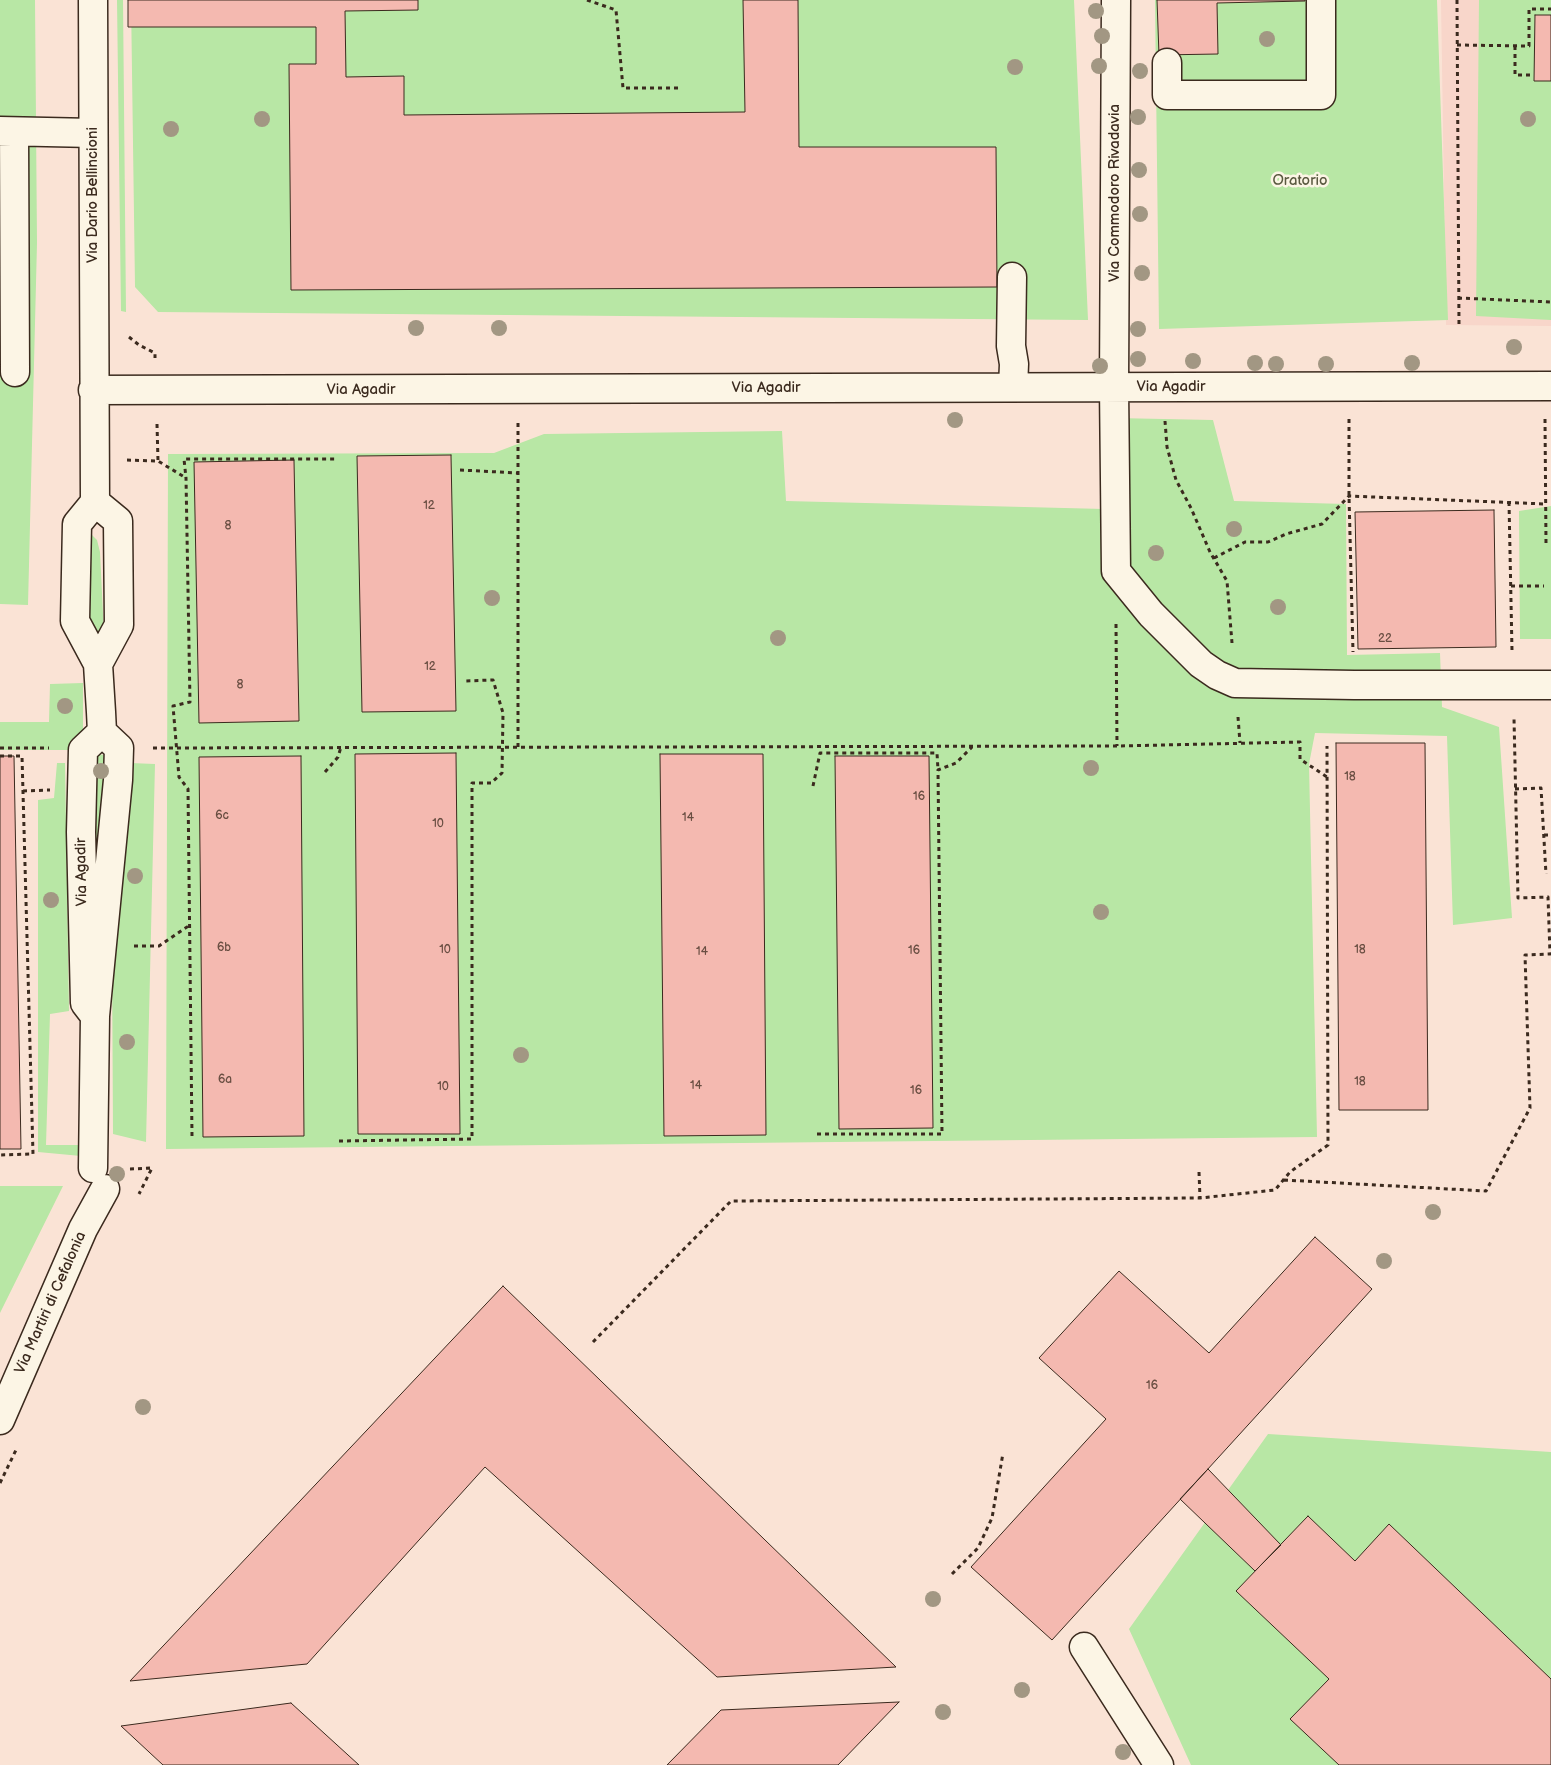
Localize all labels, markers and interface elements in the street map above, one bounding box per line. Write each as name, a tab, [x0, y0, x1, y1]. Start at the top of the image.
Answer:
street label: Via Commodoro Rivadavia	[1106, 104, 1124, 282]
street label: Via Dario Bellincioni	[84, 127, 102, 263]
park label: Oratorio	[1272, 172, 1328, 190]
street label: Via Agadir	[1137, 378, 1205, 396]
street label: Via Agadir	[732, 379, 800, 397]
street label: Via Agadir	[327, 381, 395, 399]
house number: 12	[423, 499, 435, 513]
house number: 8	[225, 519, 231, 533]
house number: 22	[1378, 632, 1392, 646]
house number: 12	[424, 660, 436, 674]
house number: 8	[237, 678, 243, 692]
house number: 18	[1344, 770, 1356, 784]
house number: 16	[913, 790, 925, 804]
house number: 6c	[215, 809, 229, 823]
house number: 14	[682, 811, 694, 825]
house number: 10	[432, 817, 444, 831]
street label: Via Agadir	[72, 837, 92, 907]
house number: 6b	[217, 941, 231, 955]
house number: 10	[439, 943, 451, 957]
house number: 18	[1354, 943, 1366, 957]
house number: 16	[908, 944, 920, 958]
house number: 14	[696, 945, 708, 959]
house number: 6a	[218, 1073, 232, 1087]
house number: 18	[1354, 1075, 1366, 1089]
house number: 14	[690, 1079, 702, 1093]
house number: 10	[437, 1080, 449, 1094]
house number: 16	[910, 1084, 922, 1098]
street label: Via Martiri di Cefalonia	[11, 1229, 91, 1377]
house number: 16	[1146, 1379, 1158, 1393]

